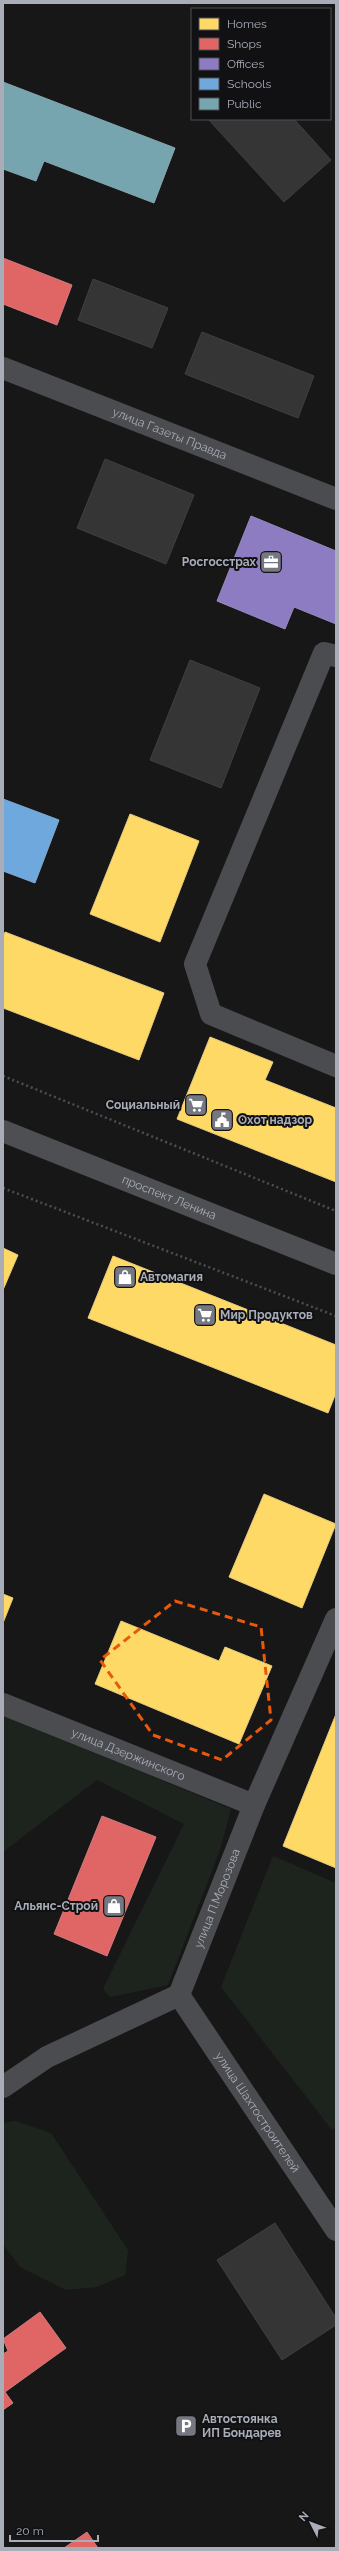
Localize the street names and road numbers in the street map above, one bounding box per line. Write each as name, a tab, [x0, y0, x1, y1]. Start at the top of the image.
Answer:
street label: улица Газеты Правда	[110, 405, 229, 462]
street label: проспект Ленина	[120, 1172, 218, 1223]
street label: улица Дзержинского	[69, 1725, 187, 1784]
street label: улица П.Морозова	[191, 1847, 243, 1950]
street label: улица Шахтостроителей	[212, 2049, 303, 2175]

